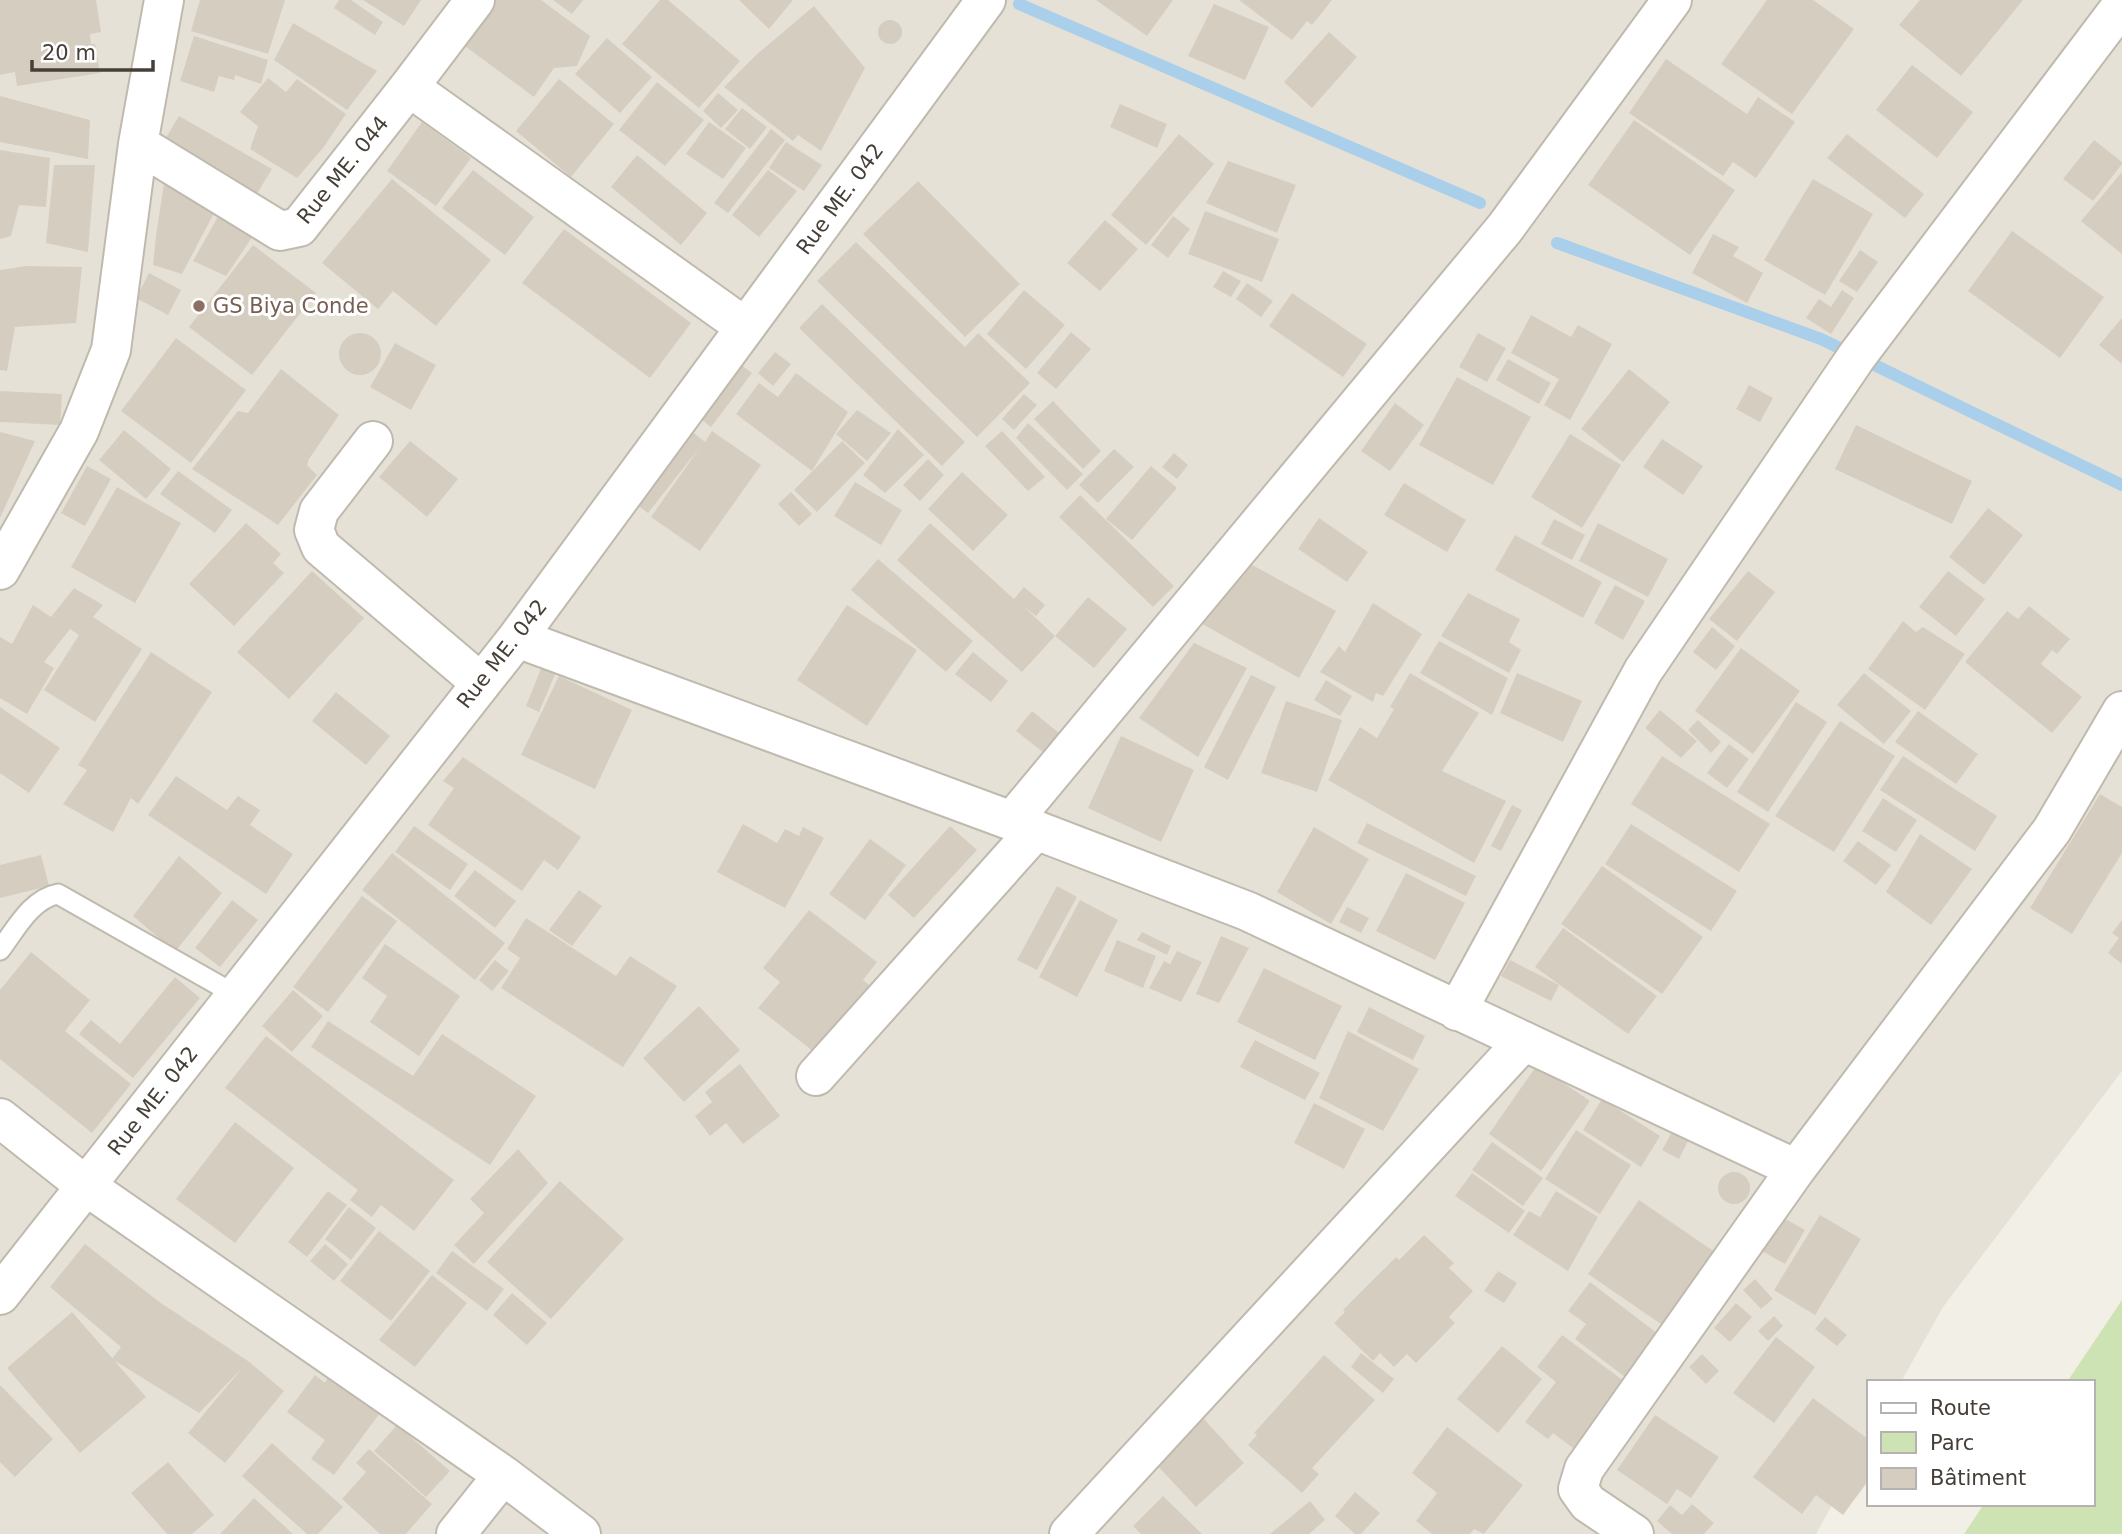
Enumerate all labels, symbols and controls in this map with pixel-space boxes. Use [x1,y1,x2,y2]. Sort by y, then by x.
scale bar [32,28,152,72]
text: 20 m [42,41,96,65]
street label: Rue ME. 044 [292,111,394,229]
street label: Rue ME. 042 [792,139,888,259]
place label: GS Biya Conde [213,294,369,318]
marker: GS Biya Conde [191,298,207,314]
street label: Rue ME. 042 [452,595,552,713]
street label: Rue ME. 042 [103,1042,203,1160]
legend [1867,1380,2094,1506]
text: Route [1930,1396,1991,1420]
text: Parc [1930,1431,1974,1455]
text: Bâtiment [1930,1466,2026,1490]

